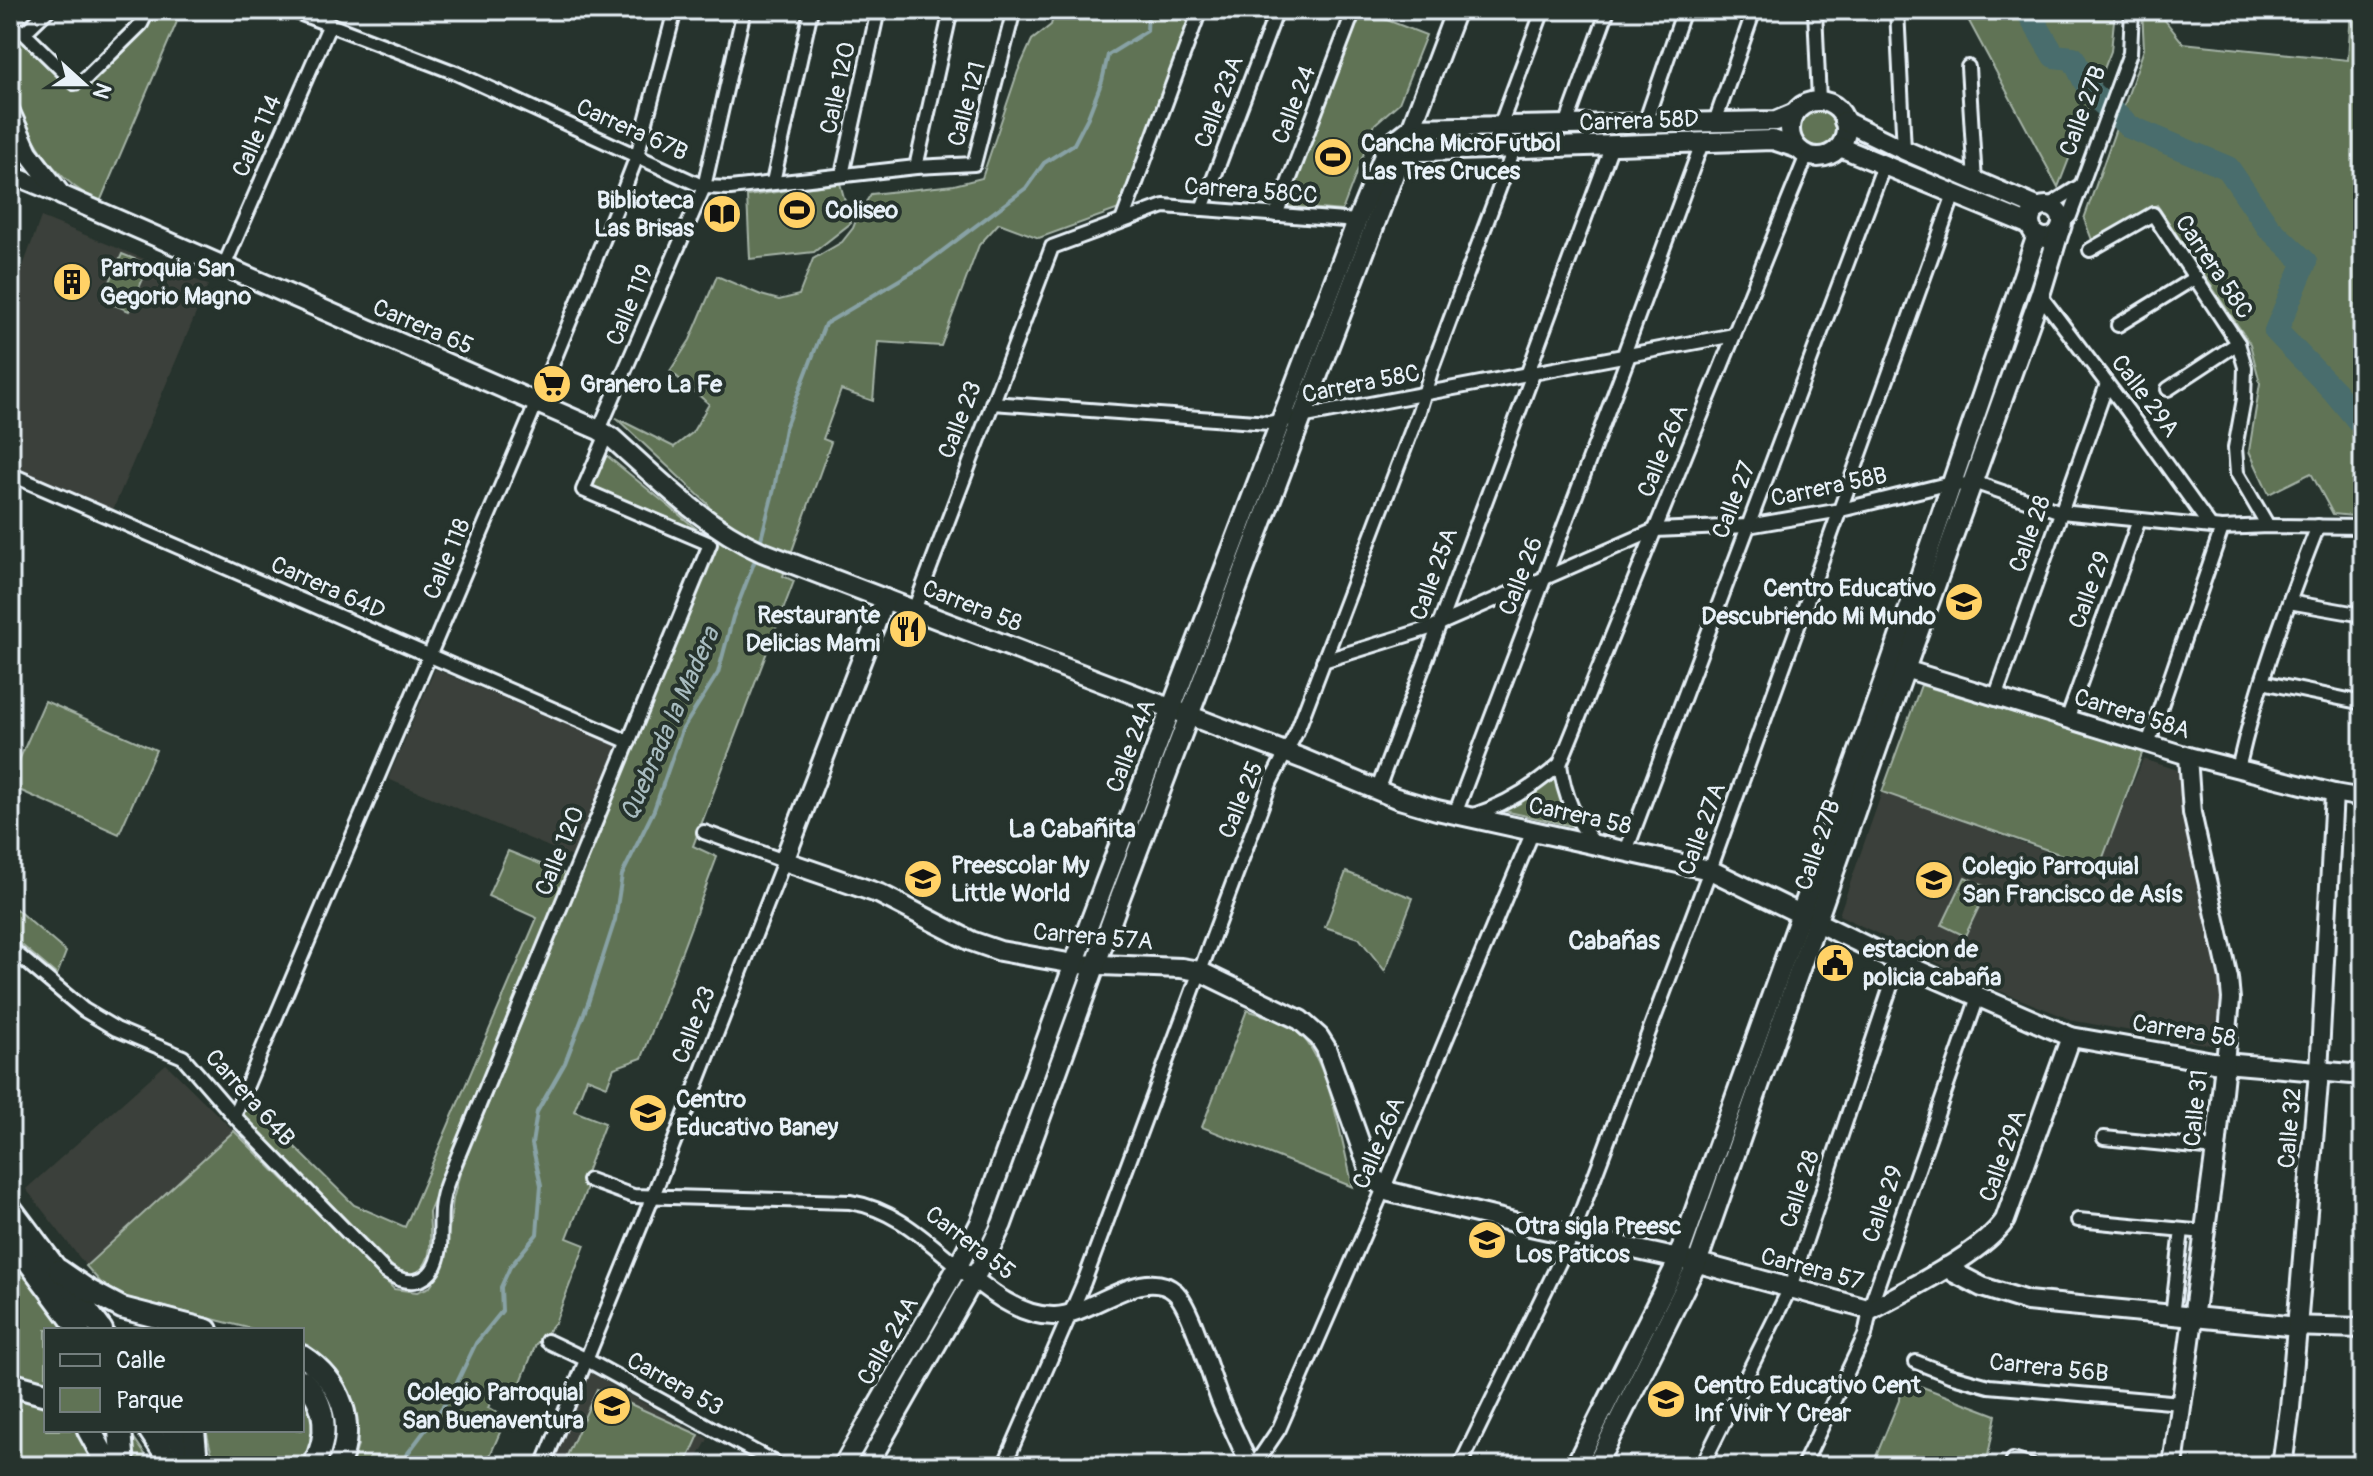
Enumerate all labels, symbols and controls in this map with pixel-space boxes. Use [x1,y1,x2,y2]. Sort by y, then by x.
street label: Calle 120 [814,39,862,137]
north arrow [44,44,124,124]
street label: Calle 23A [1188,52,1250,152]
street label: Calle 121 [942,58,992,150]
street label: Calle 24 [1266,62,1322,148]
street label: Calle 27B [2053,62,2113,160]
text: N [86,79,117,103]
street label: Calle 114 [226,90,288,182]
street label: Carrera 67B [572,92,692,168]
street label: Carrera 58D [1579,104,1699,138]
place label: Cancha MicroFutbol Las Tres Cruces [1361,129,1561,186]
sports icon: Cancha MicroFutbol Las Tres Cruces [1312,136,1354,178]
street label: Carrera 58CC [1183,172,1319,210]
place label: Biblioteca Las Brisas [594,186,694,243]
sports icon: Coliseo [776,189,818,231]
library icon: Biblioteca Las Brisas [701,193,743,235]
place label: Coliseo [825,196,898,225]
street label: Carrera 58C [2169,209,2259,325]
place label: Parroquia San Gegorio Magno [100,254,251,311]
street label: Calle 119 [600,260,660,350]
building icon: Parroquia San Gegorio Magno [51,261,93,303]
street label: Carrera 65 [368,293,478,361]
street label: Calle 29A [2105,349,2185,443]
street label: Carrera 58C [1300,358,1422,410]
supermarket icon: Granero La Fe [531,363,573,405]
place label: Granero La Fe [580,370,723,399]
street label: Calle 23 [932,377,988,463]
street label: Calle 26A [1631,400,1695,502]
street label: Calle 27 [1706,457,1762,543]
street label: Carrera 58B [1768,461,1890,513]
street label: Calle 28 [2003,491,2057,577]
street label: Calle 118 [417,514,477,604]
street label: Calle 25A [1404,524,1464,624]
street label: Calle 26 [1493,533,1549,619]
street label: Calle 29 [2063,547,2117,633]
street label: Carrera 64D [266,550,390,626]
street label: Carrera 58 [918,574,1026,638]
place label: Centro Educativo Descubriendo Mi Mundo [1701,574,1936,631]
school or university icon: Centro Educativo Descubriendo Mi Mundo [1943,581,1985,623]
place label: Restaurante Delicias Mami [746,601,881,658]
restaurant icon: Restaurante Delicias Mami [887,608,929,650]
water label: Quebrada la Madera [613,621,728,826]
street label: Carrera 58A [2070,683,2194,745]
street label: Calle 24A [1100,695,1162,797]
street label: Calle 25 [1212,757,1270,843]
street label: Calle 27A [1672,779,1732,879]
street label: Carrera 58 [1526,791,1634,841]
street label: Calle 27B [1789,796,1847,894]
street label: Calle 120 [529,802,591,900]
district label: La Cabañita [1008,813,1136,845]
place label: Preescolar My Little World [951,851,1090,908]
place label: Colegio Parroquial San Francisco de Asís [1962,852,2183,909]
school or university icon: Preescolar My Little World [902,858,944,900]
school or university icon: Colegio Parroquial San Francisco de Asís [1913,859,1955,901]
street label: Carrera 57A [1032,917,1154,957]
district label: Cabañas [1568,925,1660,957]
place label: estacion de policia cabaña [1862,935,2001,992]
public building icon: estacion de policia cabaña [1814,942,1856,984]
street label: Calle 23 [666,982,722,1068]
street label: Carrera 58 [2130,1009,2238,1053]
street label: Carrera 64B [199,1043,301,1153]
street label: Calle 31 [2178,1068,2214,1148]
place label: Centro Educativo Baney [676,1085,839,1142]
street label: Calle 32 [2272,1086,2308,1170]
school or university icon: Centro Educativo Baney [627,1092,669,1134]
street label: Calle 26A [1347,1093,1411,1193]
street label: Calle 29A [1973,1106,2033,1206]
street label: Calle 28 [1774,1146,1826,1232]
street label: Calle 29 [1856,1161,1910,1247]
street label: Carrera 55 [919,1200,1021,1286]
place label: Otra sigla Preesc Los Paticos [1515,1212,1681,1269]
school or university icon: Otra sigla Preesc Los Paticos [1466,1219,1508,1261]
street label: Carrera 57 [1757,1241,1867,1297]
street label: Calle 24A [851,1292,925,1390]
legend [44,1328,304,1432]
text: Calle [116,1346,165,1375]
street label: Carrera 53 [622,1346,728,1422]
street label: Carrera 56B [1988,1347,2110,1389]
place label: Centro Educativo Cent Inf Vivir Y Crear [1694,1371,1922,1428]
place label: Colegio Parroquial San Buenaventura [402,1378,584,1435]
school or university icon: Centro Educativo Cent Inf Vivir Y Crear [1645,1378,1687,1420]
school or university icon: Colegio Parroquial San Buenaventura [591,1385,633,1427]
text: Parque [116,1386,183,1415]

